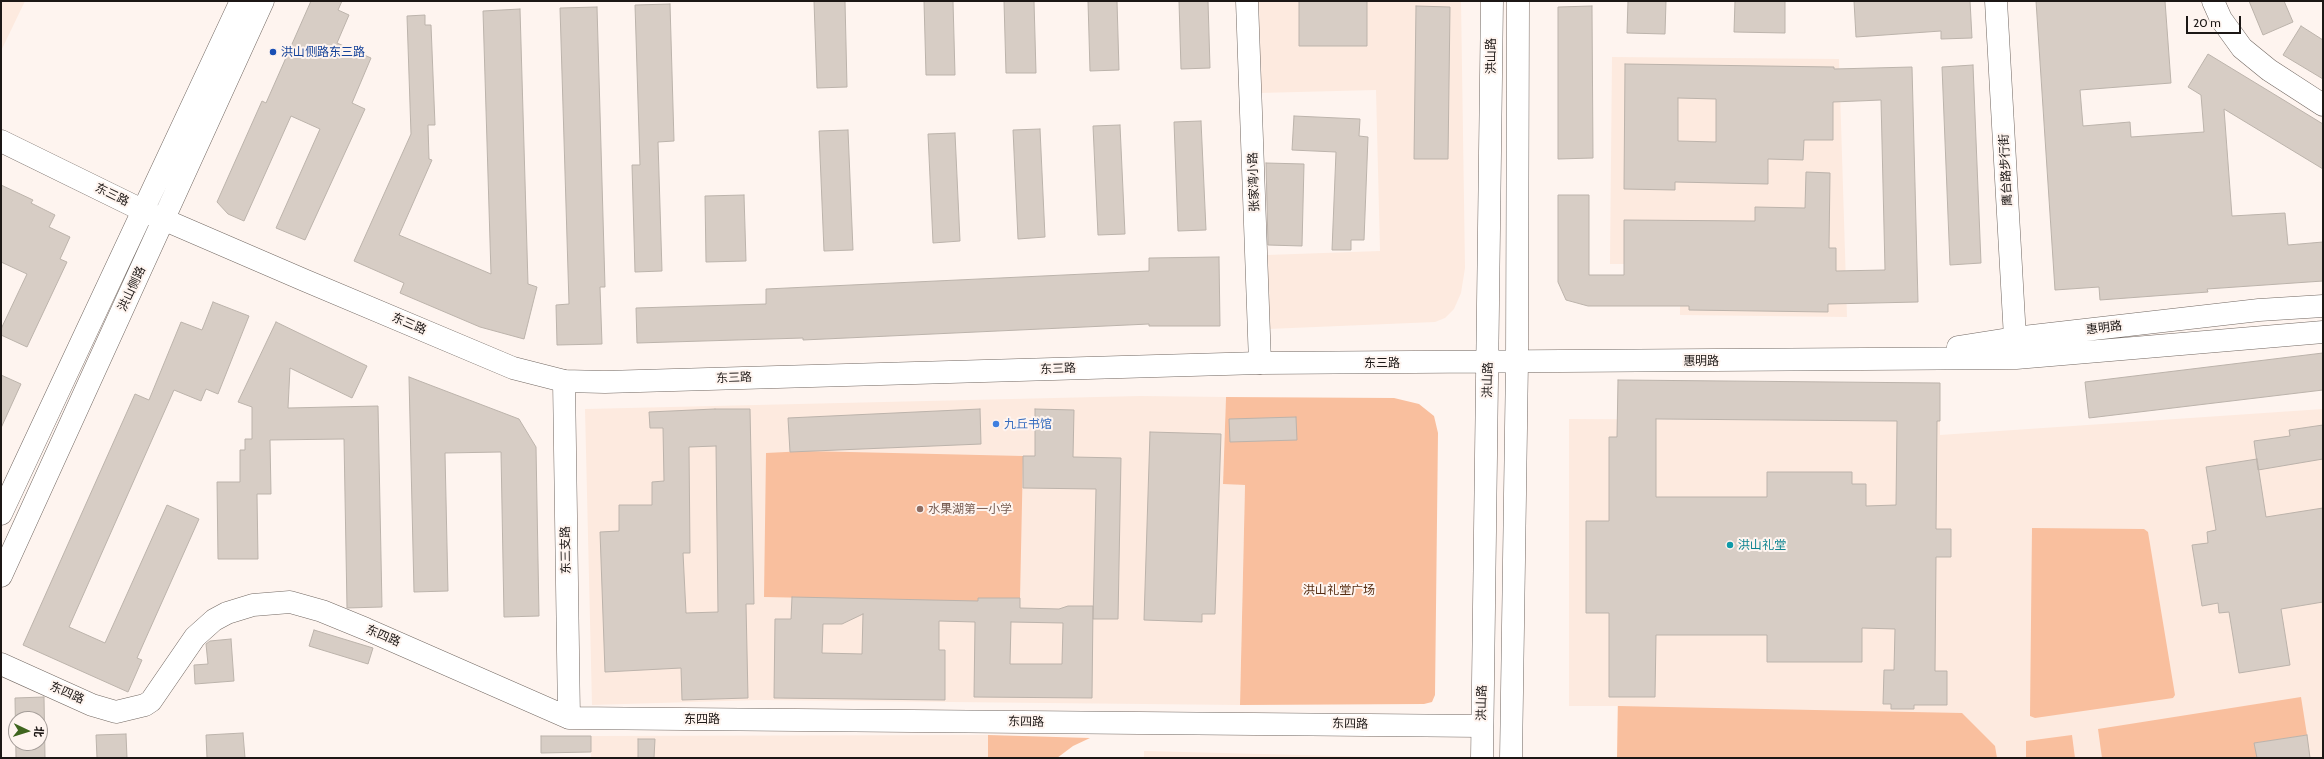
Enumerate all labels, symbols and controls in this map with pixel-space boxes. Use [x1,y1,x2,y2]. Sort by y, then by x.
scale bar [2188,8,2243,34]
text: 20 m [2193,15,2221,30]
street label: 洪山路 [1484,38,1498,74]
place label: 洪山侧路东三路 [281,45,365,59]
marker: 洪山侧路东三路 [268,47,278,57]
street label: 鹰台路步行街 [1997,134,2015,206]
street label: 张家湾小路 [1246,152,1262,212]
street label: 东三路 [93,181,131,209]
street label: 洪山侧路 [115,264,149,314]
street label: 东三路 [390,310,428,338]
street label: 惠明路 [2085,319,2123,337]
street label: 惠明路 [1683,354,1719,368]
street label: 东三路 [1364,356,1400,370]
street label: 东三路 [1040,361,1076,377]
street label: 洪山路 [1480,362,1496,398]
street label: 东三路 [716,370,752,386]
place label: 九丘书馆 [1004,417,1052,431]
marker: 九丘书馆 [991,419,1001,429]
place label: 水果湖第一小学 [928,502,1012,516]
marker: 水果湖第一小学 [915,504,925,514]
street label: 东三支路 [558,526,574,574]
place label: 洪山礼堂 [1738,538,1786,552]
marker: 洪山礼堂 [1725,540,1735,550]
park label: 洪山礼堂广场 [1303,583,1375,597]
street label: 东四路 [364,622,402,650]
street label: 东四路 [48,679,86,707]
street label: 洪山路 [1474,685,1490,721]
north arrow [8,711,48,751]
street label: 东四路 [684,712,720,726]
street label: 东四路 [1008,714,1044,730]
street label: 东四路 [1332,716,1368,732]
text: 北 [32,726,46,738]

